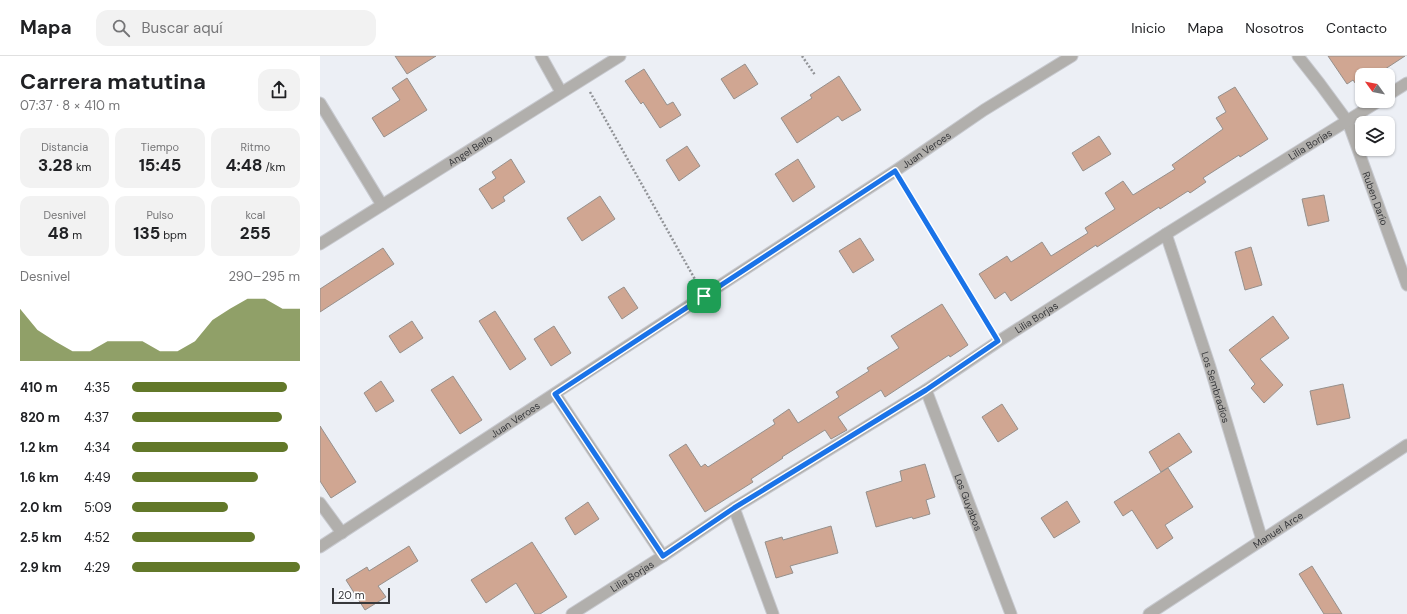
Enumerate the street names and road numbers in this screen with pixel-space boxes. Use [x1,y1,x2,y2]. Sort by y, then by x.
street label: Lilia Borjas [1286,126,1334,163]
street label: Juan Veroes [899,128,953,171]
street label: Angel Bello [445,131,495,169]
street label: Ruben Darío [1360,170,1391,227]
street label: Lilia Borjas [1012,299,1060,336]
street label: Los Sembradíos [1199,350,1233,424]
street label: Juan Veroes [488,399,542,440]
street label: Los Guyabos [952,472,985,533]
street label: Manuel Arce [1250,508,1306,551]
street label: Lilia Borjas [608,557,656,595]

